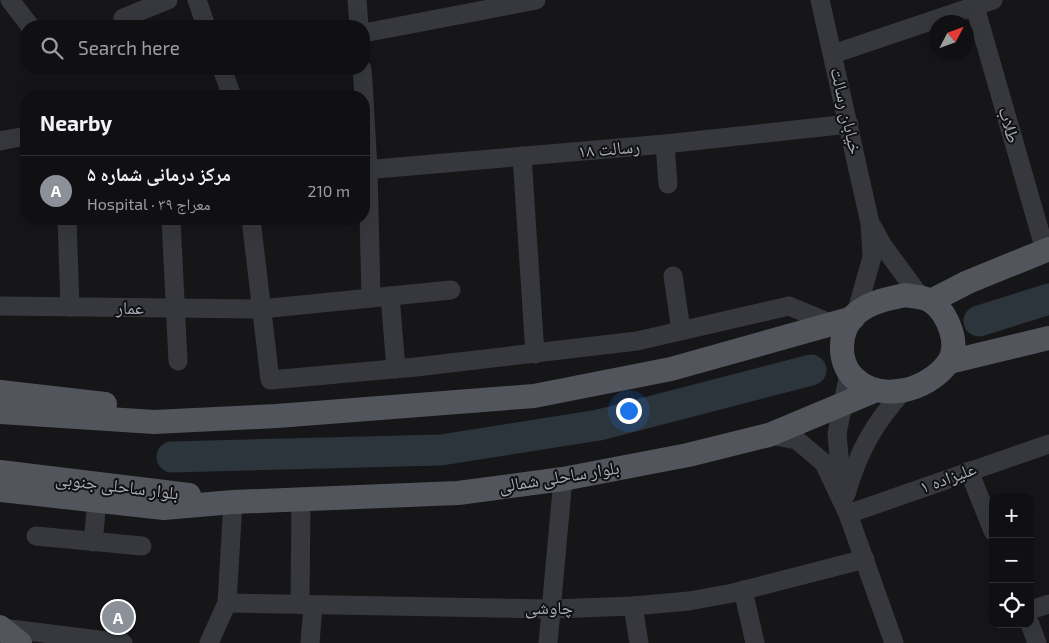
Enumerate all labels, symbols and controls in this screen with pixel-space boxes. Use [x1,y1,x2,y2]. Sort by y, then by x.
north arrow [929,15,974,60]
search box [20,20,370,75]
icon: search [38,34,66,62]
text: Search here [78,36,180,59]
street label: خیابان رسالت [825,65,868,157]
street label: طلاب [994,104,1026,146]
text: Nearby [40,110,112,135]
street label: رسالت ۱۸ [577,134,641,162]
text: مرکز درمانی شماره ۵ [87,162,231,185]
text: A [51,181,61,200]
text: 210 m [307,181,350,200]
text: Hospital · معراج ۳۹ [87,194,211,213]
street label: عمار [115,296,144,318]
your location [616,398,642,424]
street label: بلوار ساحلی شمالی [497,456,621,497]
street label: علیزاده ۱ [916,457,979,498]
street label: بلوار ساحلی جنوبی [54,467,180,504]
map controls [989,493,1034,628]
button: + [989,493,1034,538]
button: − [989,538,1034,583]
button: locate [989,583,1034,628]
street label: چاوشی [525,596,573,619]
pin: A [102,598,134,636]

